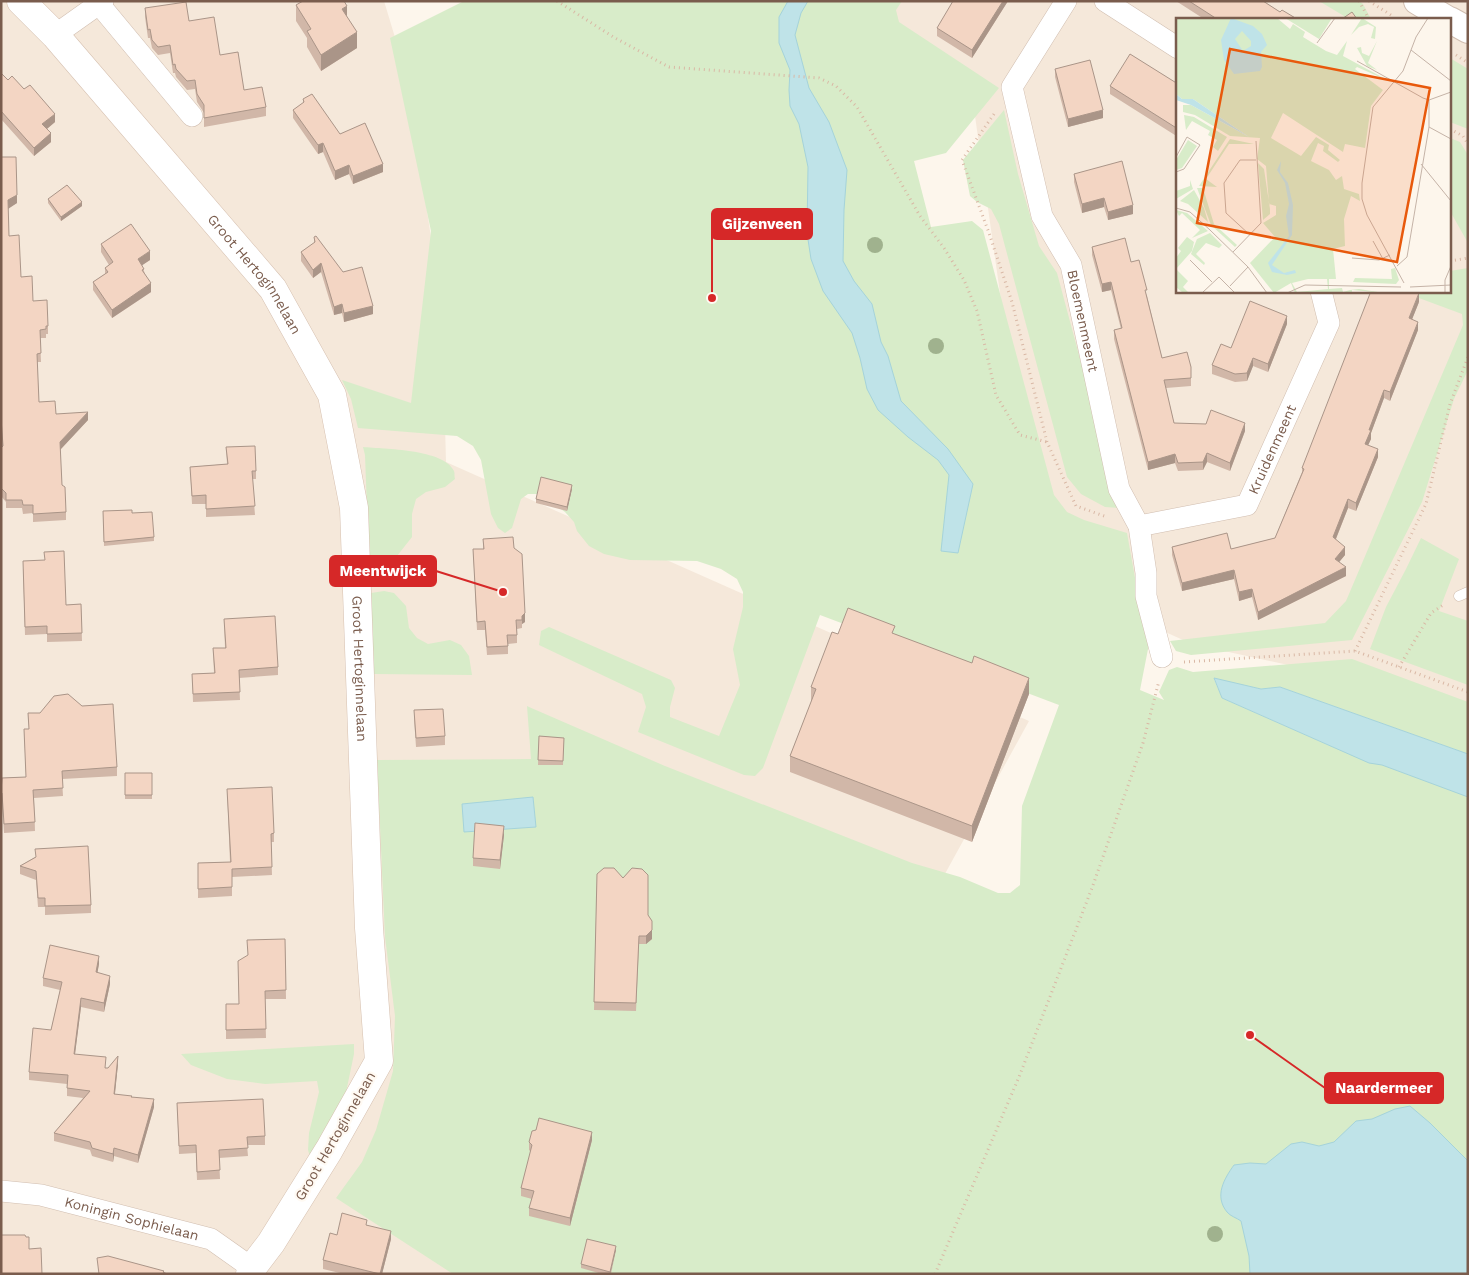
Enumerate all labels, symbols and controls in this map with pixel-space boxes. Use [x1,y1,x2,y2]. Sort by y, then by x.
inset map [1176,18,1452,292]
callout: Gijzenveen [712,209,812,239]
street label: Groot Hertoginnelaan [204,211,304,337]
text: Gijzenveen [722,215,802,233]
street label: Bloemenmeent [1064,268,1102,373]
street label: Kruidenmeent [1245,402,1299,497]
callout: Meentwijck [330,556,436,586]
text: Meentwijck [340,562,427,580]
street label: Groot Hertoginnelaan [349,595,370,742]
street label: Groot Hertoginnelaan [292,1069,378,1203]
callout: Naardermeer [1325,1073,1443,1103]
text: Naardermeer [1335,1079,1433,1097]
street label: Koningin Sophielaan [63,1193,201,1244]

